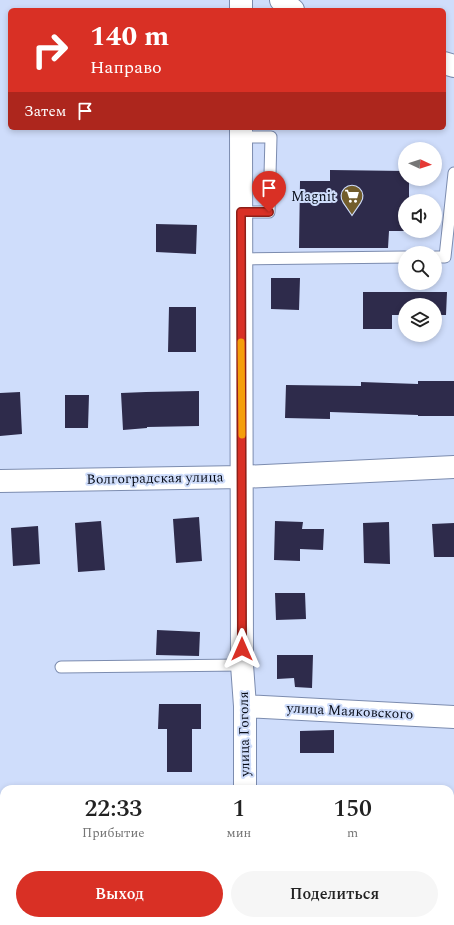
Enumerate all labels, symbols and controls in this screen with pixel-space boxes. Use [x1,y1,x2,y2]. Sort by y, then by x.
text: 140 m [90,15,169,58]
icon: right [24,24,76,76]
text: Направо [90,54,162,81]
text: Затем [24,100,66,123]
icon: arrive [74,100,96,122]
north arrow [398,142,442,186]
map controls [398,142,442,342]
pin [252,171,286,212]
icon: arrive [258,177,280,199]
supermarket icon: Magnit [339,183,365,216]
place label: Magnit [291,186,336,207]
button: sound [398,194,442,238]
button: search [398,246,442,290]
button: layers [398,298,442,342]
street label: Волгоградская улица [86,466,224,490]
position arrow [221,628,263,670]
street label: улица Гоголя [233,691,255,778]
street label: улица Маяковского [285,697,414,725]
text: 22:33 [84,791,142,827]
text: 1 [232,791,245,827]
text: 150 [333,791,372,827]
text: Прибытие [82,823,145,843]
text: мин [227,823,251,843]
text: m [347,823,358,843]
button: Выход [16,871,223,917]
button: Поделиться [231,871,438,917]

